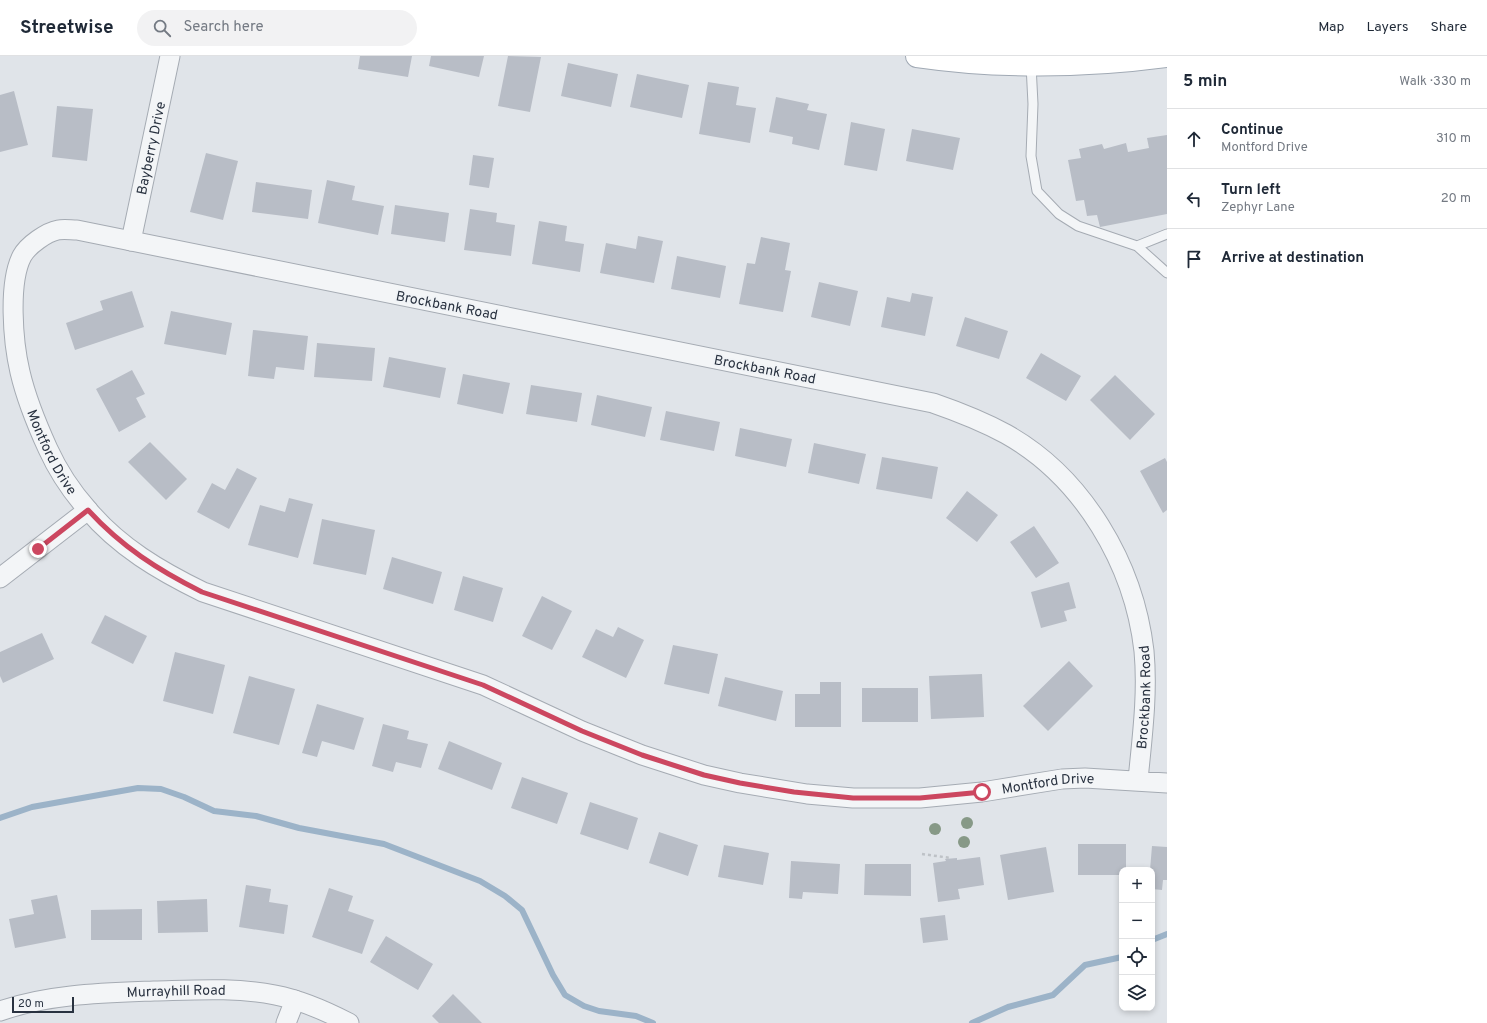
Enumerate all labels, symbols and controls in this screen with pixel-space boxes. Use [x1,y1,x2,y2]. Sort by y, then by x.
search box [137,10,417,46]
text: Streetwise [20,16,113,40]
icon: search [151,17,173,39]
text: Search here [183,18,264,37]
text: Map [1318,19,1344,36]
text: Layers [1366,19,1408,36]
text: Share [1430,19,1467,36]
text: 5 min [1183,71,1227,93]
text: Walk · 330 m [1399,74,1471,90]
street label: Bayberry Drive [134,100,170,196]
text: Continue [1221,121,1283,140]
icon: ahead [1183,128,1205,150]
text: 310 m [1436,131,1471,147]
text: Montford Drive [1221,140,1308,156]
text: Turn left [1221,181,1281,200]
icon: left [1183,188,1205,210]
text: 20 m [1441,191,1471,207]
text: Zephyr Lane [1221,200,1295,216]
icon: arrive [1183,248,1205,270]
text: Arrive at destination [1221,249,1364,268]
street label: Brockbank Road [394,288,499,325]
street label: Brockbank Road [712,352,817,389]
street label: Montford Drive [22,407,80,499]
route end [29,540,47,558]
street label: Brockbank Road [1134,644,1155,750]
street label: Montford Drive [1001,771,1095,799]
route start [973,783,991,801]
map controls [1119,867,1155,1011]
button: + [1119,867,1155,903]
button: − [1119,903,1155,939]
button: locate [1119,939,1155,975]
button: layers [1119,975,1155,1011]
street label: Murrayhill Road [126,983,226,1002]
scale bar [12,995,74,1014]
text: 20 m [18,997,44,1011]

